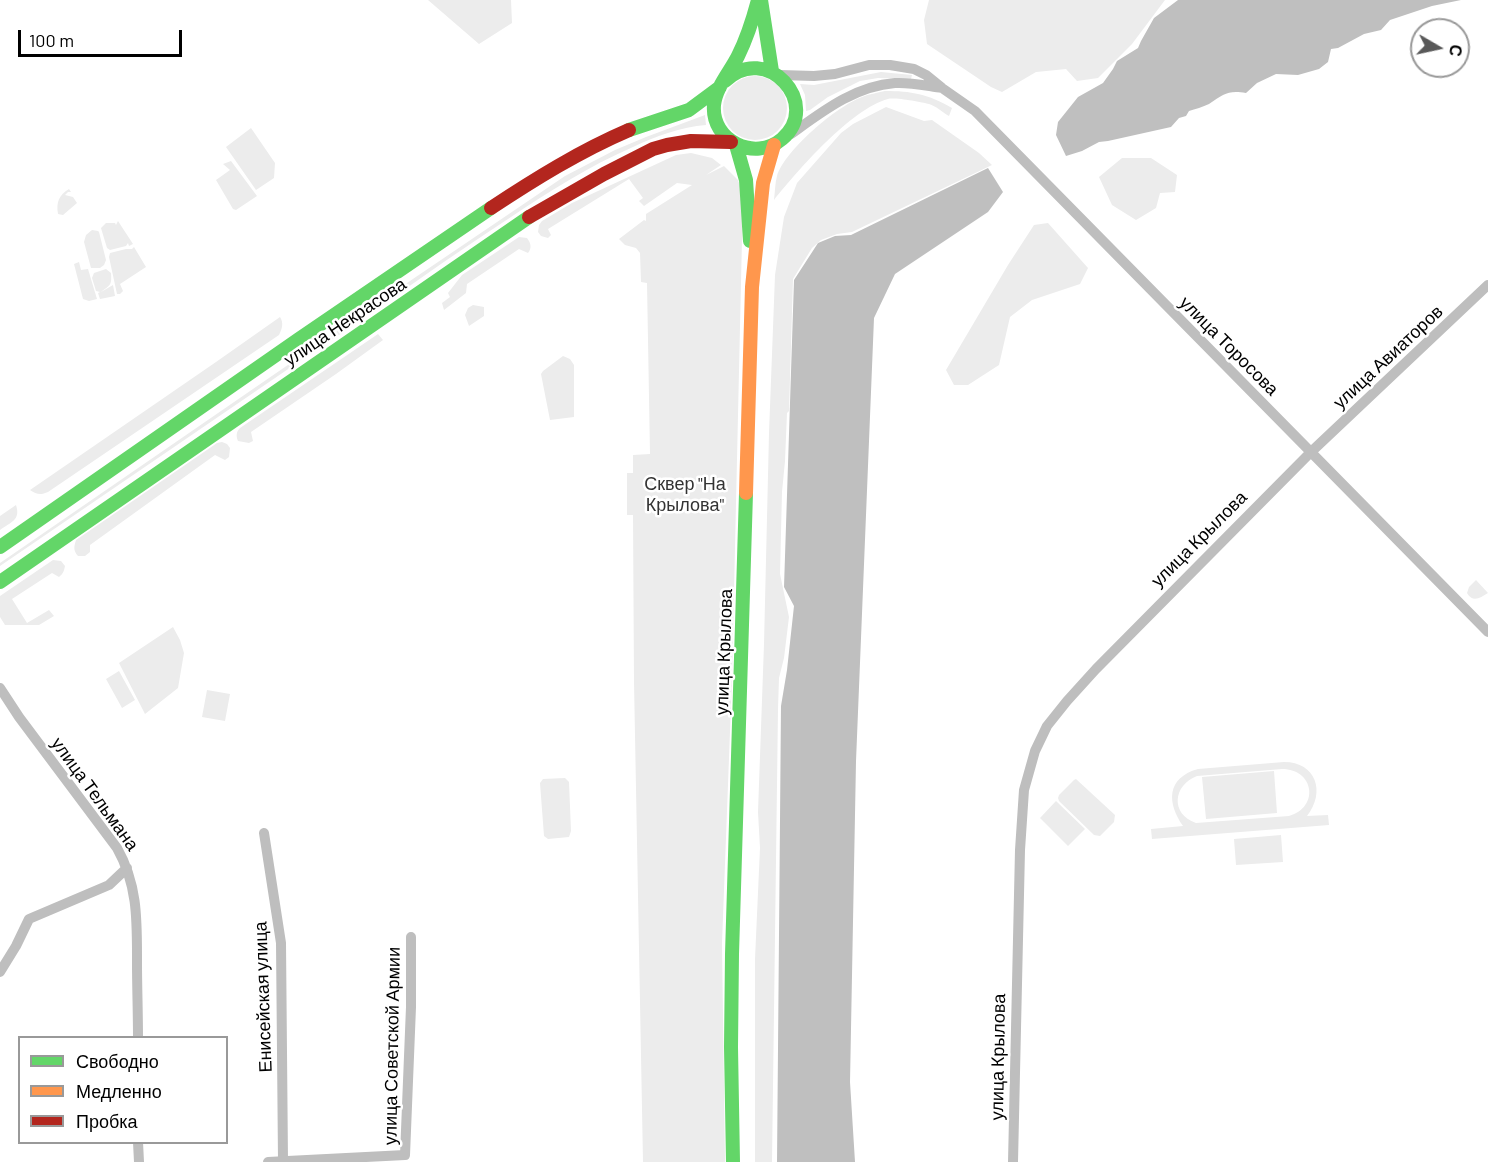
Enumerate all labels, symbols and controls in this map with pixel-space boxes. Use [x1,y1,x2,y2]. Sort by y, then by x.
scale bar [21,18,184,56]
north arrow [1410,18,1470,78]
text: 100 m [29,29,74,51]
text: С [1446,43,1467,58]
street label: улица Некрасова [280,273,410,371]
street label: улица Торосова [1175,292,1283,400]
street label: улица Авиаторов [1329,301,1447,413]
park label: Сквер "На Крылова" [644,473,726,516]
street label: улица Крылова [1147,487,1251,591]
street label: улица Крылова [711,588,737,716]
street label: улица Тельмана [47,733,143,855]
street label: Енисейская улица [250,921,276,1073]
street label: улица Советской Армии [379,947,405,1145]
street label: улица Крылова [986,994,1010,1120]
legend [18,1036,228,1144]
text: Свободно [76,1050,159,1072]
text: Медленно [76,1080,162,1102]
text: Пробка [76,1110,138,1132]

